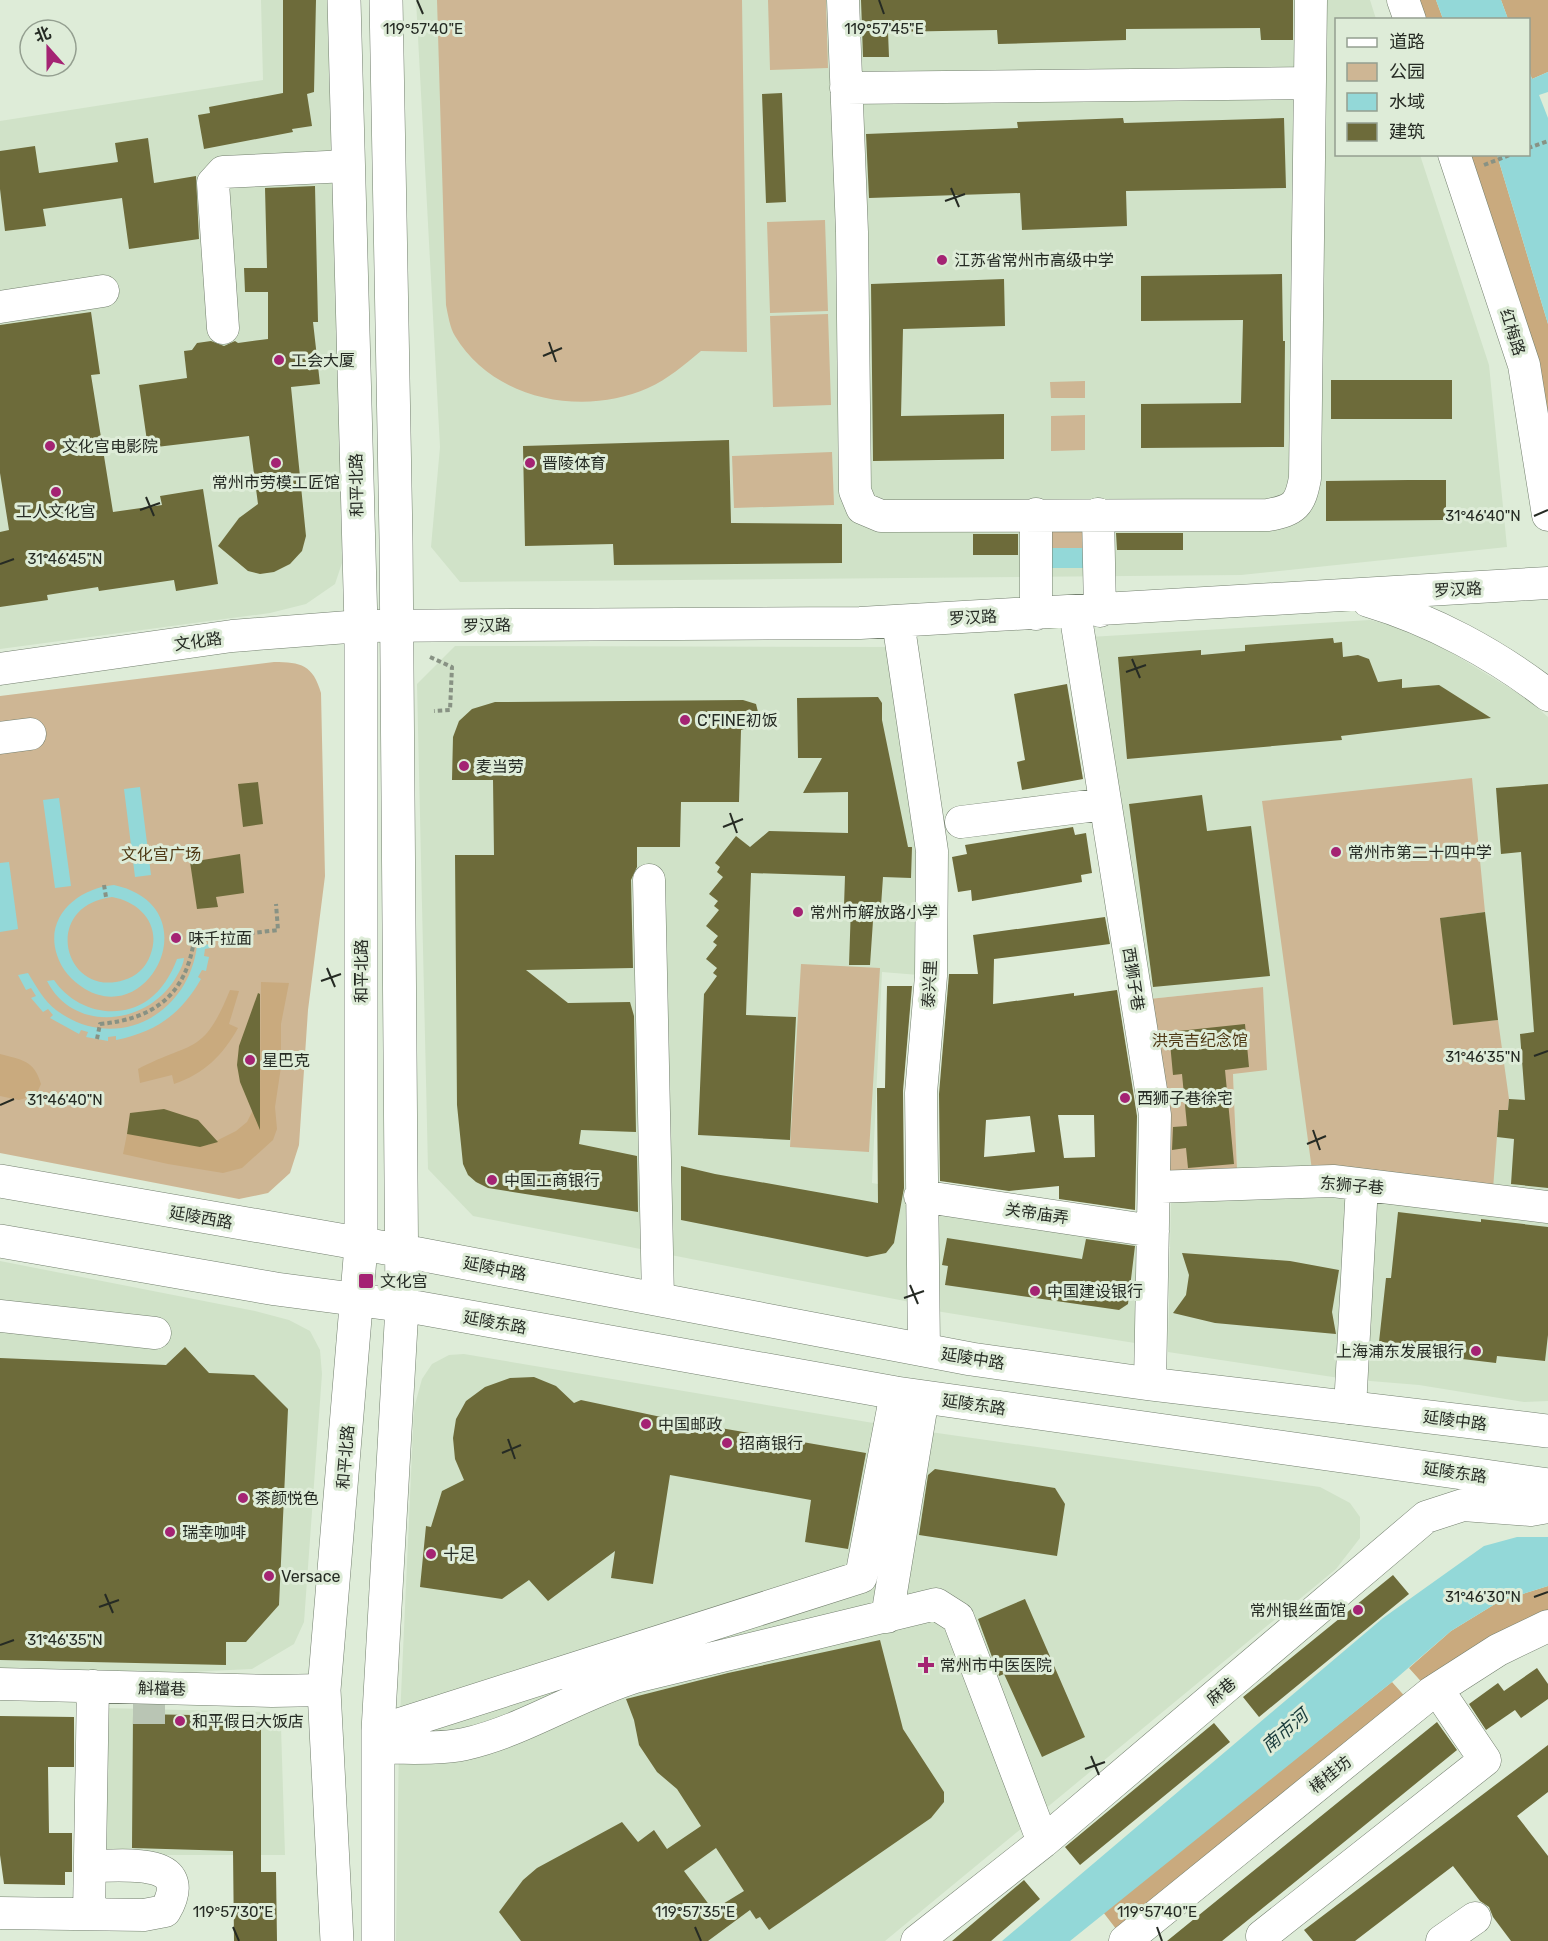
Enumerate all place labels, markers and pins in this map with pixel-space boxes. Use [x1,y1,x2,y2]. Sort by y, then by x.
place label: 江苏省常州市高级中学 [954,251,1114,270]
marker: 江苏省常州市高级中学 [935,253,949,267]
place label: 工会大厦 [291,351,355,370]
marker: 工会大厦 [272,353,286,367]
place label: 文化宫电影院 [62,437,158,456]
marker: 文化宫电影院 [43,439,57,453]
place label: 晋陵体育 [542,454,606,473]
marker: 常州市劳模工匠馆 [269,456,283,470]
marker: 晋陵体育 [523,456,537,470]
place label: 常州市劳模工匠馆 [212,473,340,492]
marker: 工人文化宫 [49,485,63,499]
place label: 工人文化宫 [16,502,96,521]
place label: C'FINE初饭 [697,711,778,730]
marker: C'FINE初饭 [678,713,692,727]
place label: 麦当劳 [476,757,524,776]
marker: 麦当劳 [457,759,471,773]
place label: 常州市第二十四中学 [1348,843,1492,862]
marker: 常州市第二十四中学 [1329,845,1343,859]
place label: 常州市解放路小学 [810,903,938,922]
marker: 常州市解放路小学 [791,905,805,919]
place label: 味千拉面 [188,929,252,948]
marker: 味千拉面 [169,931,183,945]
place label: 星巴克 [262,1051,310,1070]
marker: 星巴克 [243,1053,257,1067]
place label: 西狮子巷徐宅 [1137,1089,1233,1108]
marker: 西狮子巷徐宅 [1118,1091,1132,1105]
place label: 中国工商银行 [504,1171,600,1190]
marker: 中国工商银行 [485,1173,499,1187]
marker: 文化宫 [357,1272,375,1290]
place label: 文化宫 [380,1272,428,1291]
place label: 中国建设银行 [1047,1282,1143,1301]
marker: 中国建设银行 [1028,1284,1042,1298]
place label: 上海浦东发展银行 [1336,1342,1464,1361]
marker: 上海浦东发展银行 [1469,1344,1483,1358]
place label: 中国邮政 [658,1415,722,1434]
marker: 中国邮政 [639,1417,653,1431]
place label: 招商银行 [739,1434,803,1453]
marker: 招商银行 [720,1436,734,1450]
place label: 茶颜悦色 [255,1489,319,1508]
marker: 茶颜悦色 [236,1491,250,1505]
place label: 瑞幸咖啡 [182,1523,246,1542]
marker: 瑞幸咖啡 [163,1525,177,1539]
place label: 十足 [443,1545,475,1564]
marker: 十足 [424,1547,438,1561]
place label: Versace [281,1567,341,1586]
marker: Versace [262,1569,276,1583]
place label: 常州银丝面馆 [1250,1601,1346,1620]
marker: 常州银丝面馆 [1351,1603,1365,1617]
marker: 常州市中医医院 [917,1656,935,1674]
place label: 常州市中医医院 [940,1656,1052,1675]
place label: 和平假日大饭店 [192,1712,304,1731]
marker: 和平假日大饭店 [173,1714,187,1728]

